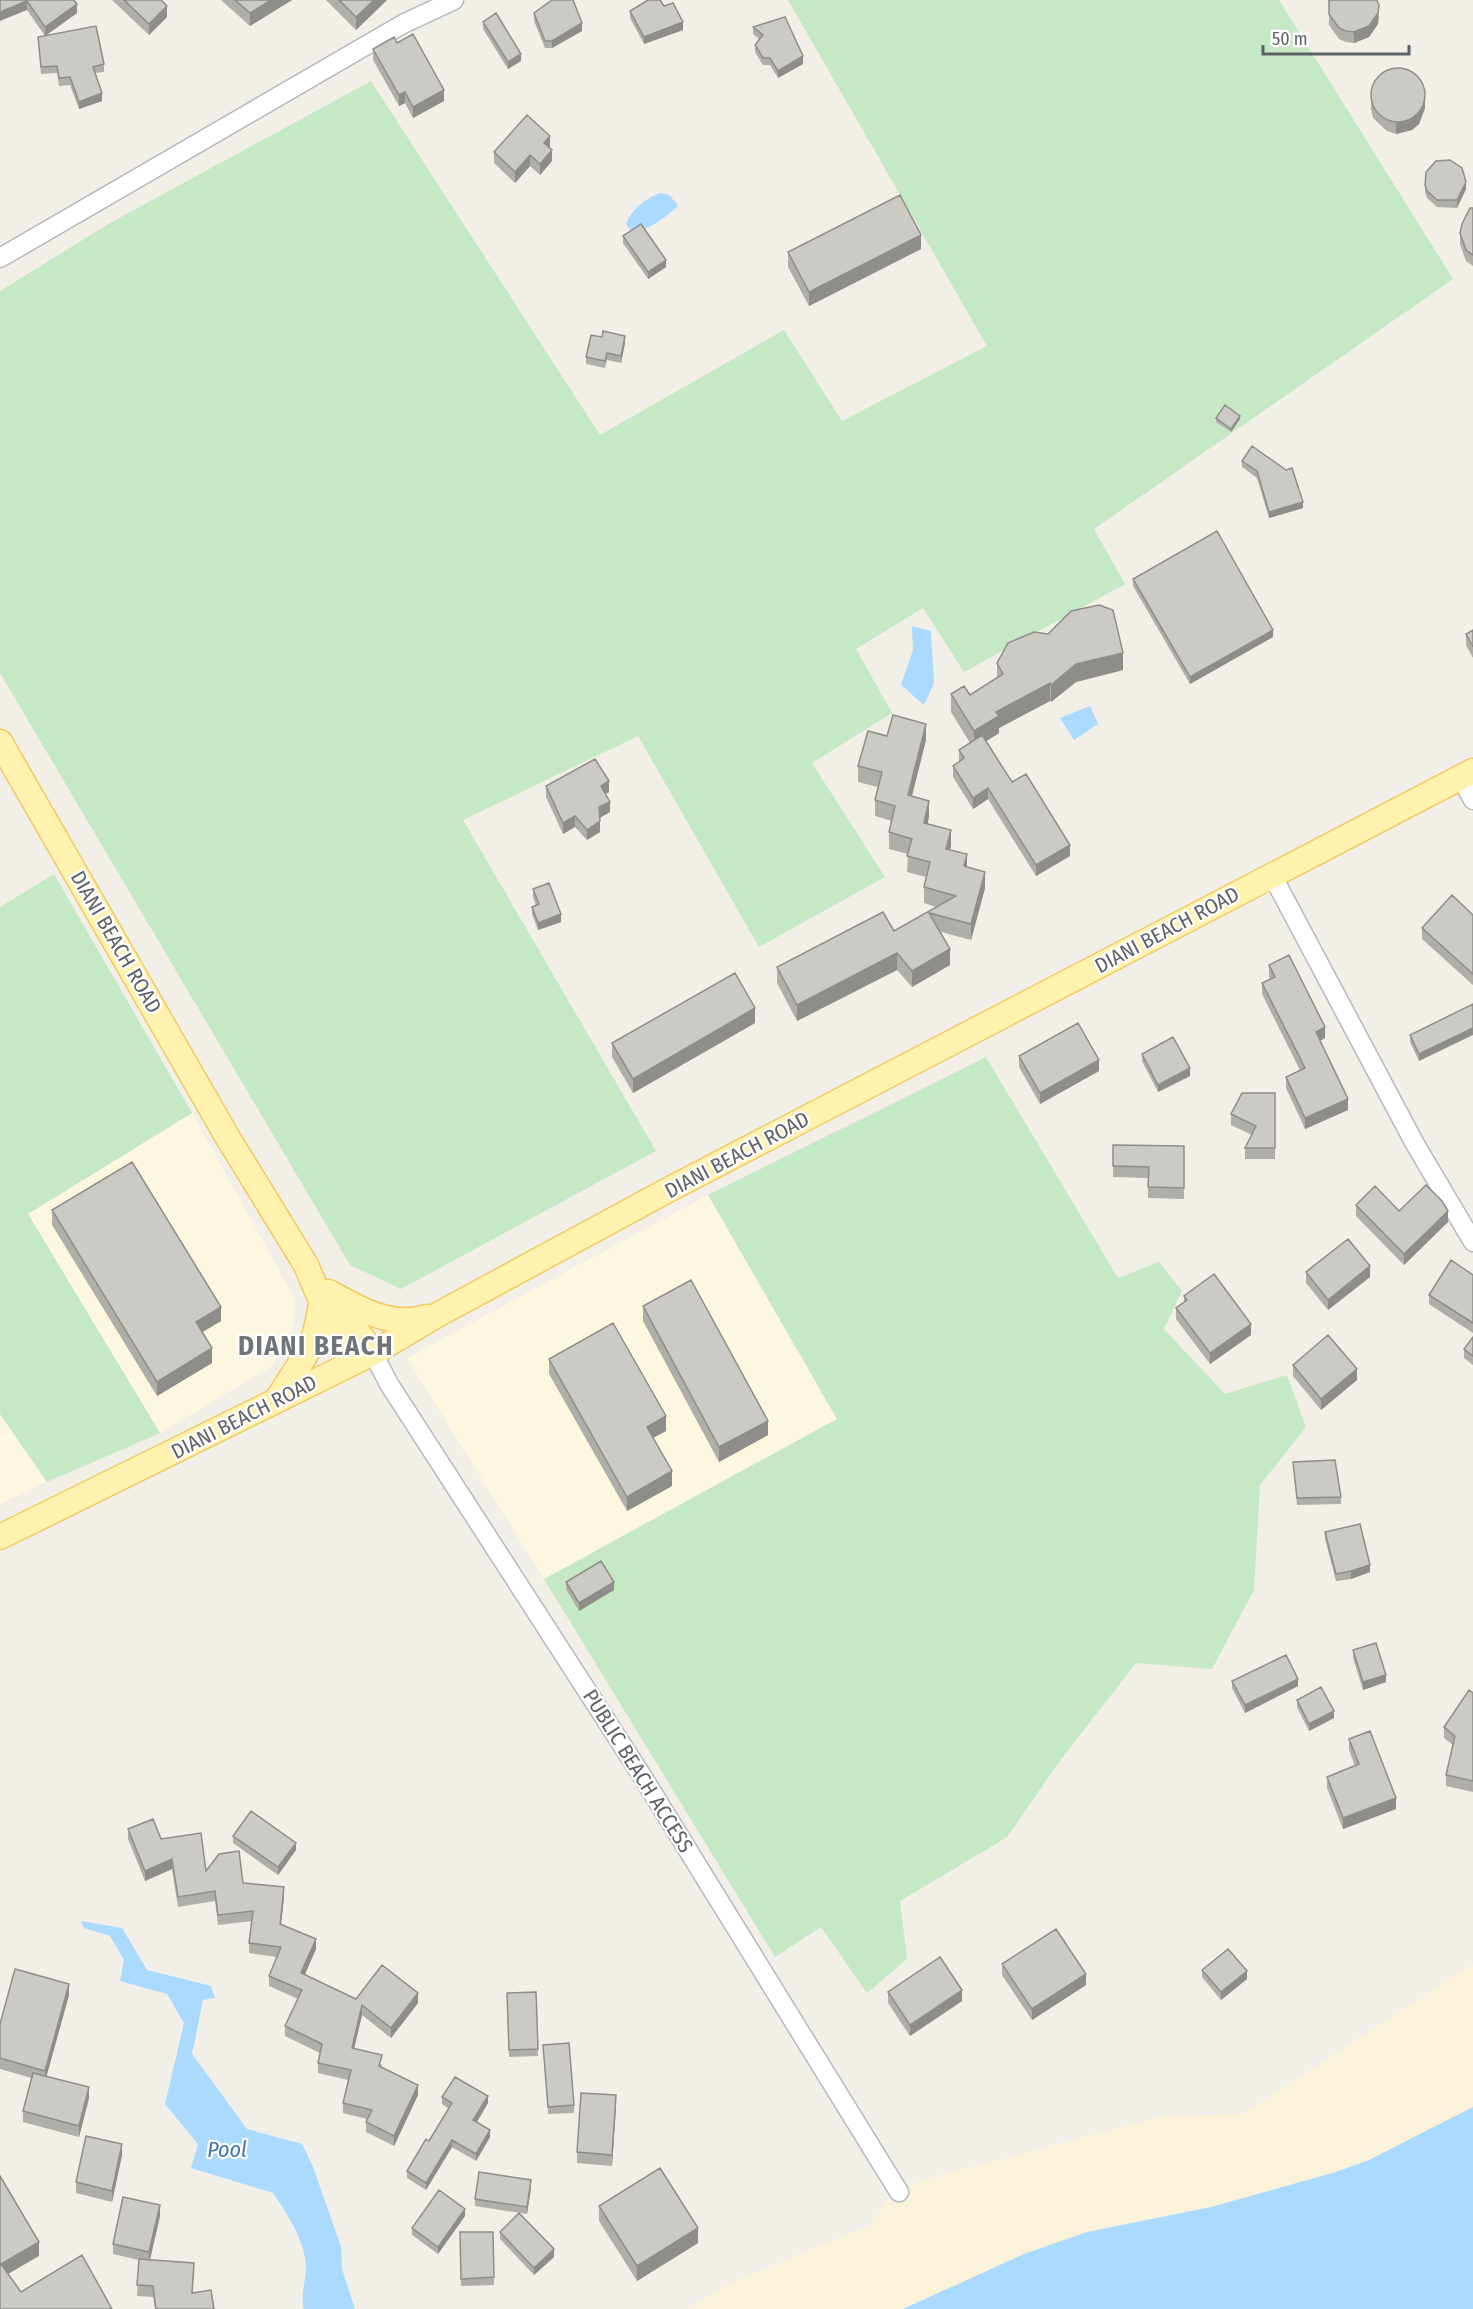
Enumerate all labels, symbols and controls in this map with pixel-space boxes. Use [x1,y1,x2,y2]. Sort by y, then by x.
scale bar [1263,18,1408,56]
text: 50 m [1272,28,1308,50]
street label: DIANI BEACH ROAD [65,866,167,1018]
street label: DIANI BEACH ROAD [1090,881,1244,979]
street label: DIANI BEACH ROAD [660,1106,814,1204]
district label: DIANI BEACH [238,1330,394,1362]
street label: DIANI BEACH ROAD [167,1369,321,1465]
street label: PUBLIC BEACH ACCESS [577,1685,699,1857]
water label: Pool [207,2136,247,2163]

